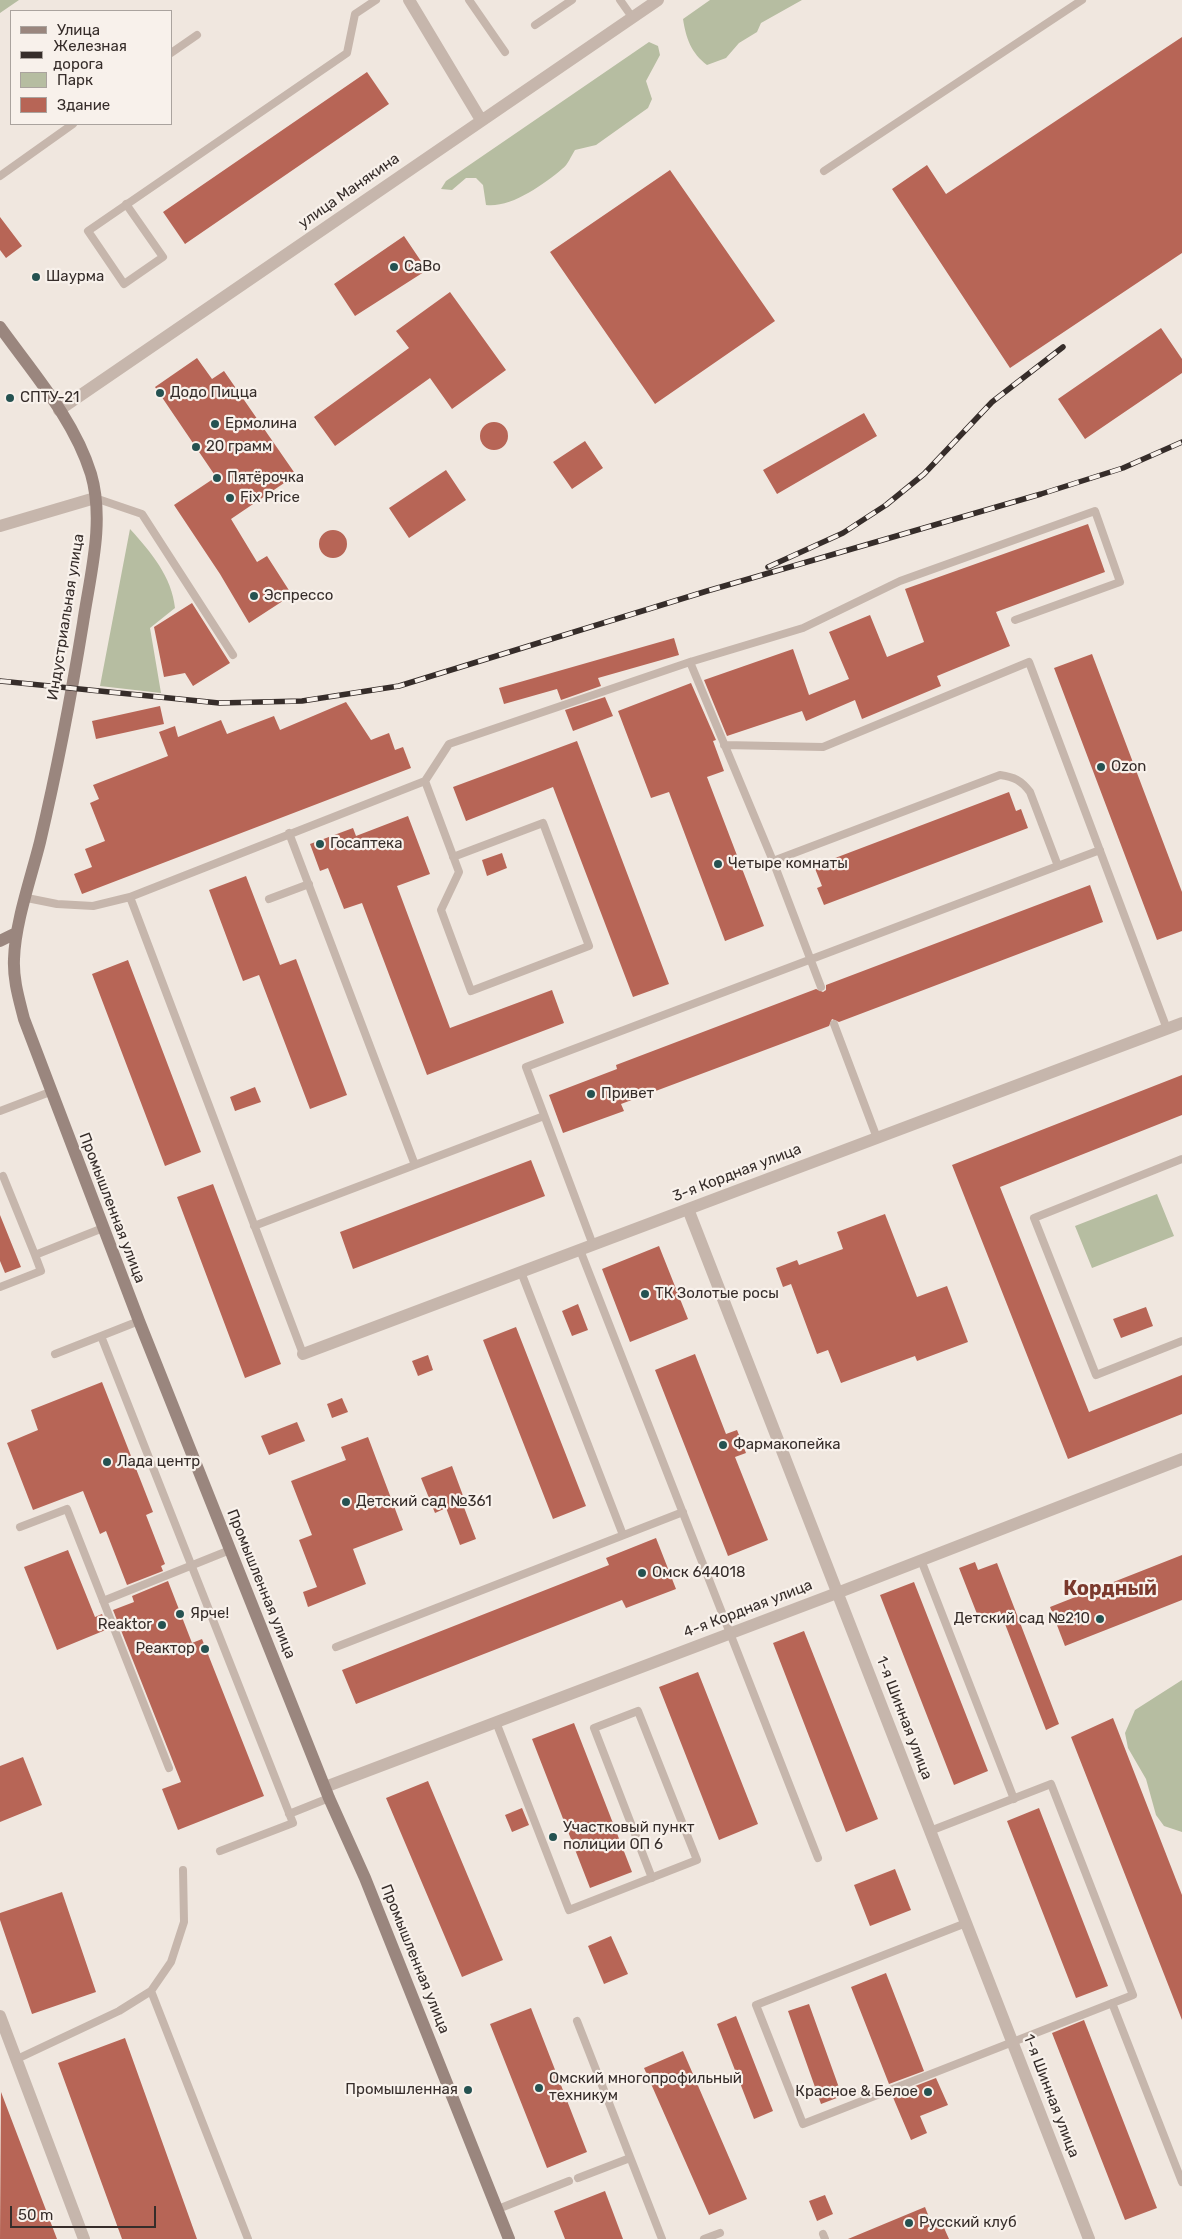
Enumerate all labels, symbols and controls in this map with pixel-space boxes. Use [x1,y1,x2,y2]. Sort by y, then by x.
legend [10,10,172,125]
text: Улица [57,21,100,39]
text: Железная дорога [53,37,127,73]
text: Парк [57,71,93,89]
text: Здание [57,96,110,114]
street label: улица Манякина [295,150,403,232]
place label: СаВо [404,258,441,276]
marker: СаВо [388,261,400,273]
place label: Шаурма [46,268,104,286]
marker: Шаурма [30,271,42,283]
place label: Додо Пицца [170,384,257,402]
marker: Додо Пицца [154,387,166,399]
place label: СПТУ-21 [20,389,79,407]
marker: СПТУ-21 [4,392,16,404]
place label: Ермолина [225,415,297,433]
marker: Ермолина [209,418,221,430]
place label: 20 грамм [206,438,272,456]
marker: 20 грамм [190,441,202,453]
place label: Пятёрочка [227,469,304,487]
marker: Пятёрочка [211,472,223,484]
place label: Fix Price [240,489,300,507]
marker: Fix Price [224,492,236,504]
street label: Индустриальная улица [44,533,88,701]
place label: Эспрессо [264,587,333,605]
marker: Эспрессо [248,590,260,602]
place label: Ozon [1111,758,1146,776]
marker: Ozon [1095,761,1107,773]
place label: Госаптека [330,835,402,853]
marker: Госаптека [314,838,326,850]
place label: Четыре комнаты [728,855,848,873]
marker: Четыре комнаты [712,858,724,870]
place label: Привет [601,1085,654,1103]
marker: Привет [585,1088,597,1100]
street label: Промышленная улица [75,1130,149,1286]
street label: 3-я Кордная улица [670,1140,804,1206]
place label: ТК Золотые росы [655,1285,779,1303]
marker: ТК Золотые росы [639,1288,651,1300]
place label: Фармакопейка [733,1436,841,1454]
marker: Фармакопейка [717,1439,729,1451]
place label: Лада центр [117,1453,200,1471]
marker: Лада центр [101,1456,113,1468]
place label: Детский сад №361 [356,1493,492,1511]
marker: Детский сад №361 [340,1496,352,1508]
street label: Промышленная улица [223,1507,299,1661]
place label: Омск 644018 [652,1564,746,1582]
marker: Омск 644018 [636,1567,648,1579]
street label: 4-я Кордная улица [681,1576,815,1642]
district label: Кордный [1063,1577,1157,1601]
place label: Ярче! [190,1605,229,1623]
marker: Ярче! [174,1608,186,1620]
place label: Детский сад №210 [954,1610,1090,1628]
marker: Детский сад №210 [1094,1613,1106,1625]
place label: Reaktor [98,1616,152,1634]
marker: Reaktor [156,1619,168,1631]
place label: Реактор [135,1640,195,1658]
marker: Реактор [199,1643,211,1655]
street label: 1-я Шинная улица [872,1654,936,1782]
place label: Участковый пункт полиции ОП 6 [563,1819,694,1854]
marker: Участковый пункт полиции ОП 6 [547,1831,559,1843]
street label: Промышленная улица [377,1882,453,2036]
street label: 1-я Шинная улица [1019,2032,1083,2160]
place label: Омский многопрофильный техникум [549,2070,742,2105]
place label: Промышленная [345,2081,458,2099]
marker: Омский многопрофильный техникум [533,2082,545,2094]
place label: Красное & Белое [795,2083,918,2101]
marker: Промышленная [462,2084,474,2096]
marker: Красное & Белое [922,2086,934,2098]
scale bar [12,2196,159,2228]
text: 50 m [18,2206,53,2224]
place label: Русский клуб [919,2214,1017,2232]
marker: Русский клуб [903,2217,915,2229]

